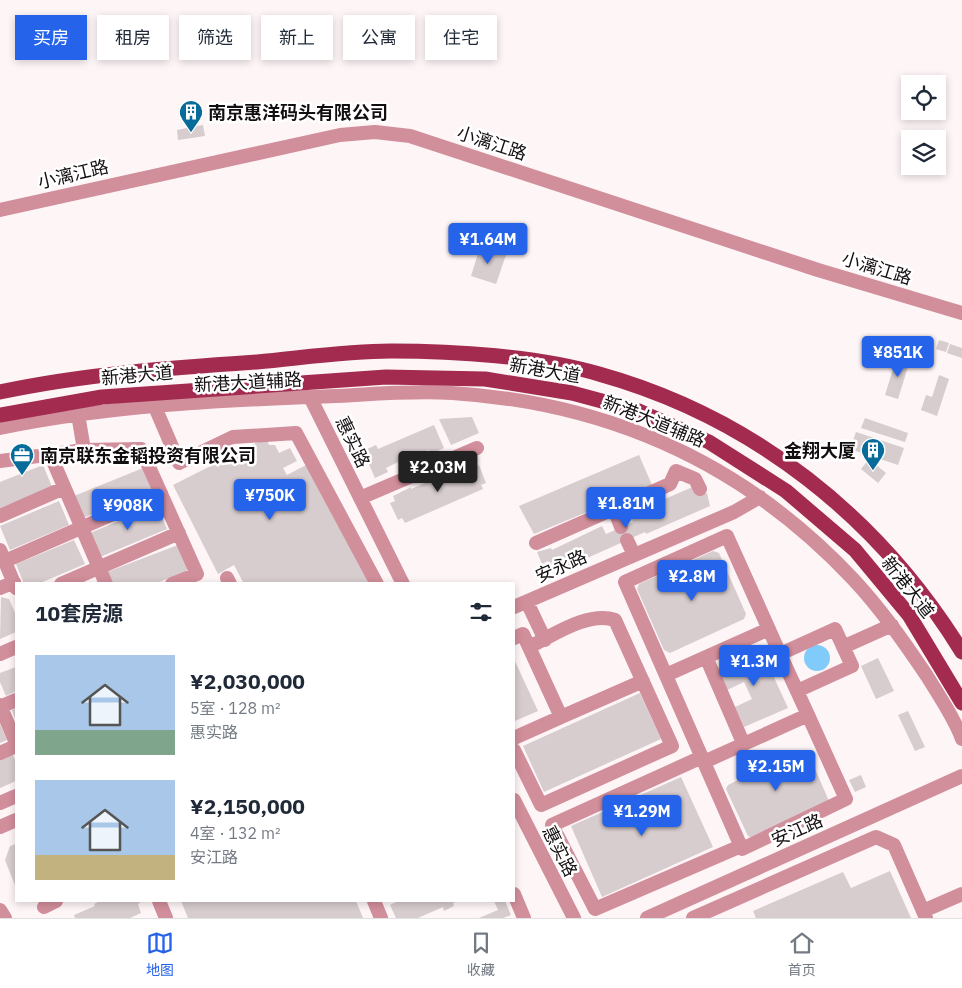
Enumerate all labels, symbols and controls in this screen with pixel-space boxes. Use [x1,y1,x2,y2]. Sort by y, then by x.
chip: 买房 [15,15,87,60]
chip: 租房 [97,15,169,60]
chip: 筛选 [179,15,251,60]
chip: 新上 [261,15,333,60]
chip: 公寓 [343,15,415,60]
chip: 住宅 [425,15,497,60]
map controls [901,75,946,175]
button: locate [901,75,946,120]
building icon: 南京惠洋码头有限公司 [178,99,204,133]
place label: 南京惠洋码头有限公司 [208,101,388,124]
street label: 小漓江路 [454,121,530,165]
button: layers [901,130,946,175]
street label: 小漓江路 [35,155,111,193]
pin: ¥1.64M [447,222,529,265]
text: ¥1.64M [459,229,517,249]
street label: 小漓江路 [839,246,915,290]
pin: ¥851K [863,336,933,378]
text: ¥851K [873,342,923,362]
street label: 新港大道 [508,352,582,388]
street label: 新港大道 [100,360,174,390]
street label: 新港大道辅路 [193,368,303,396]
street label: 新港大道辅路 [600,390,708,452]
street label: 惠实路 [331,413,375,471]
building icon: 金翔大厦 [860,437,886,471]
place label: 金翔大厦 [784,439,856,462]
office icon: 南京联东金韬投资有限公司 [9,442,35,476]
place label: 南京联东金韬投资有限公司 [40,444,256,467]
pin: ¥2.03M [397,450,479,493]
text: ¥2.03M [409,457,467,477]
pin: ¥750K [235,478,305,521]
text: ¥750K [245,485,295,505]
pin: ¥1.81M [585,486,667,529]
pin: ¥908K [93,488,163,531]
text: ¥1.81M [597,493,655,513]
text: ¥908K [103,495,153,515]
street label: 安永路 [532,545,590,587]
street label: 新港大道 [877,552,939,622]
pin: ¥2.8M [657,560,727,602]
text: ¥2.8M [668,566,716,586]
icon: filters [467,598,495,626]
text: 10套房源 [35,599,123,627]
pin: ¥1.3M [719,644,789,687]
text: ¥1.3M [730,651,778,671]
text: ¥2,030,000 [190,667,305,695]
icon: home [75,675,135,735]
text: 5室 · 128 m² [190,698,280,718]
text: 惠实路 [190,722,238,742]
pin: ¥2.15M [735,750,817,792]
text: ¥2.15M [747,756,805,776]
text: ¥2,150,000 [190,792,305,820]
pin: ¥1.29M [601,794,683,837]
icon: home [75,800,135,860]
text: ¥1.29M [613,801,671,821]
street label: 安江路 [768,809,826,851]
street label: 惠实路 [537,822,583,880]
text: 4室 · 132 m² [190,823,280,843]
text: 安江路 [190,847,238,867]
tab: 地图 [146,929,174,979]
tab: 收藏 [467,929,495,979]
tab: 首页 [788,929,816,979]

